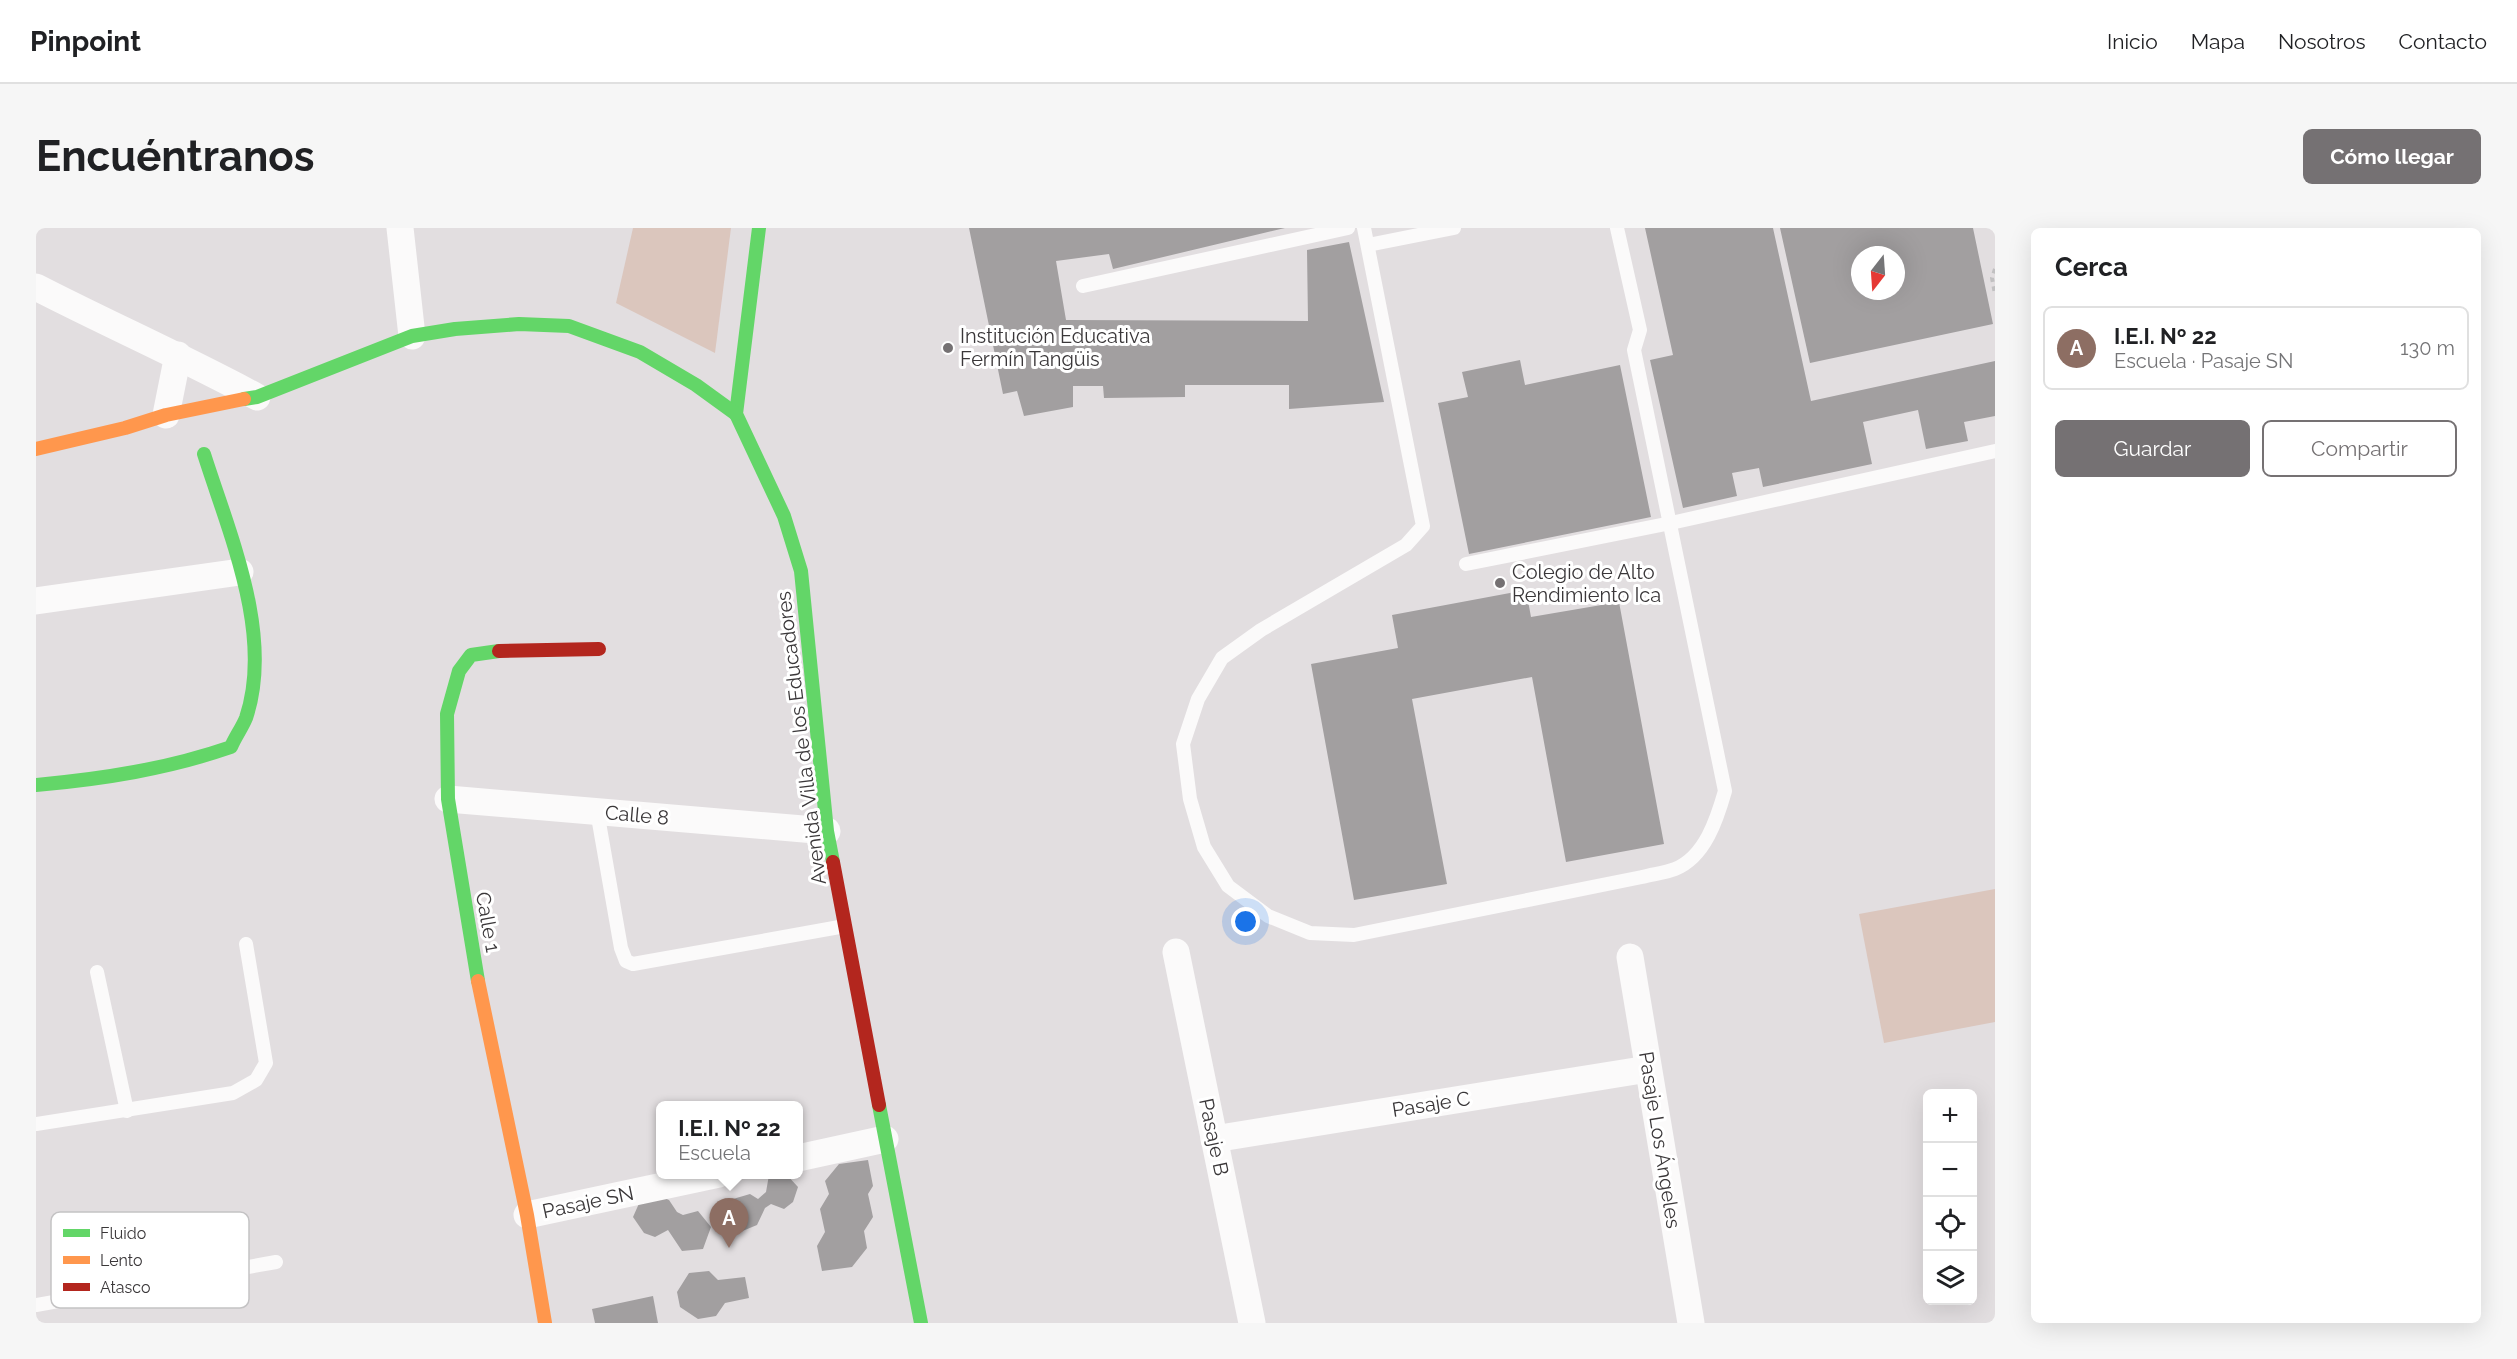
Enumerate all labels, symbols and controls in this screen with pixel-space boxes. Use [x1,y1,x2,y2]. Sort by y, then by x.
text: Pinpoint [30,25,141,58]
text: Inicio [2107,29,2158,54]
text: Mapa [2191,29,2245,54]
text: Nosotros [2278,29,2366,54]
text: Contacto [2399,29,2487,54]
button: Cómo llegar [2303,129,2481,184]
text: Encuéntranos [36,132,315,181]
north arrow [1851,246,1905,300]
text: Cerca [2055,252,2128,282]
text: I.E.I. Nº 22 [2114,323,2217,349]
place label: Institución Educativa Fermín Tangüis [960,324,1150,371]
text: A [2070,336,2083,360]
text: 130 m [2400,336,2455,360]
marker: Institución Educativa Fermín Tangüis [941,341,955,355]
text: Escuela · Pasaje SN [2114,349,2293,373]
button: Guardar [2055,420,2250,477]
button: Compartir [2262,420,2457,477]
place label: Colegio de Alto Rendimiento Ica [1512,560,1661,607]
marker: Colegio de Alto Rendimiento Ica [1493,576,1507,590]
street label: Avenida Villa de los Educadores [771,590,831,886]
street label: Calle 8 [604,800,670,830]
street label: Calle 1 [471,890,505,955]
your location [1231,907,1260,936]
street label: Pasaje Los Ángeles [1634,1050,1686,1230]
street label: Pasaje C [1390,1086,1472,1122]
map controls [1923,1089,1977,1305]
button: + [1923,1089,1977,1143]
street label: Pasaje B [1194,1096,1234,1178]
popup [656,1101,803,1179]
text: I.E.I. Nº 22 [678,1115,781,1141]
text: Escuela [678,1141,751,1165]
button: − [1923,1143,1977,1197]
street label: Pasaje SN [540,1181,636,1223]
button: locate [1923,1197,1977,1251]
pin: A [710,1198,748,1248]
legend [51,1212,249,1308]
text: Fluido [100,1224,146,1243]
text: Lento [100,1251,143,1270]
button: layers [1923,1251,1977,1305]
text: Atasco [100,1278,151,1297]

